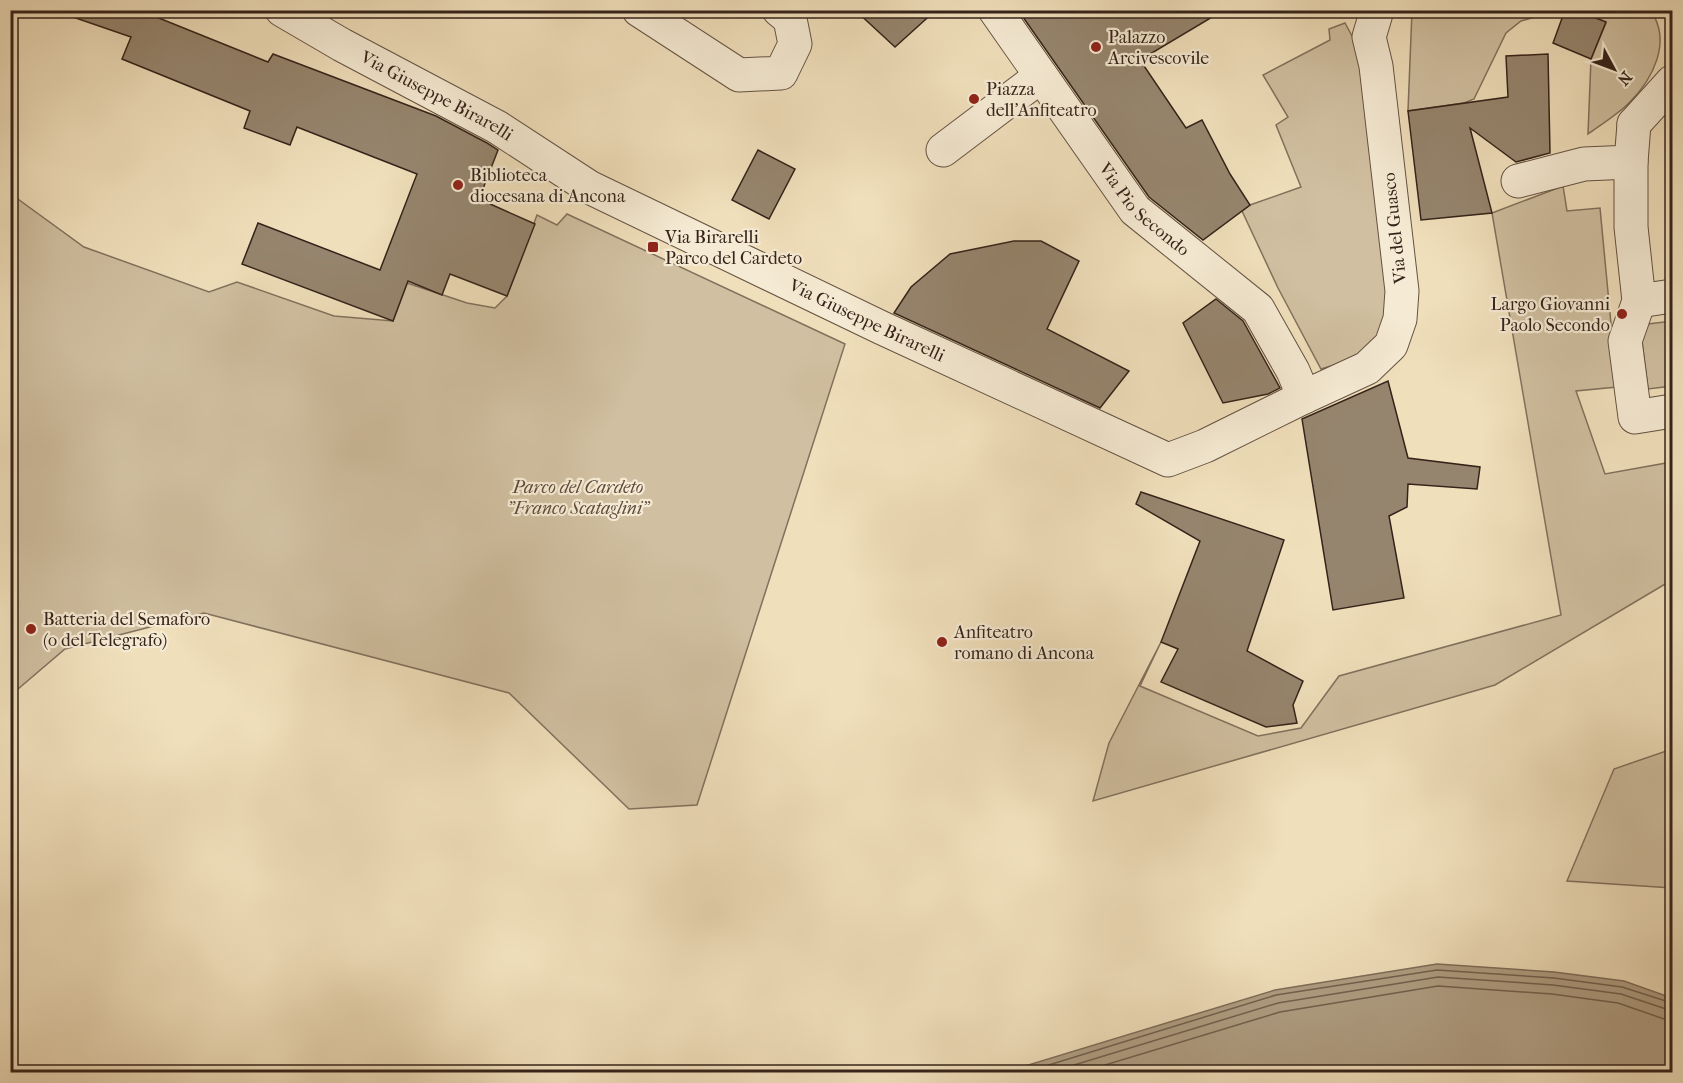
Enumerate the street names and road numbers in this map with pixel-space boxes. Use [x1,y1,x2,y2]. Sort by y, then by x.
street label: Via Giuseppe Birarelli [356,46,518,146]
street label: Via Pio Secondo [1094,158,1194,260]
street label: Via del Guasco [1379,171,1411,286]
street label: Via Giuseppe Birarelli [785,274,949,366]

